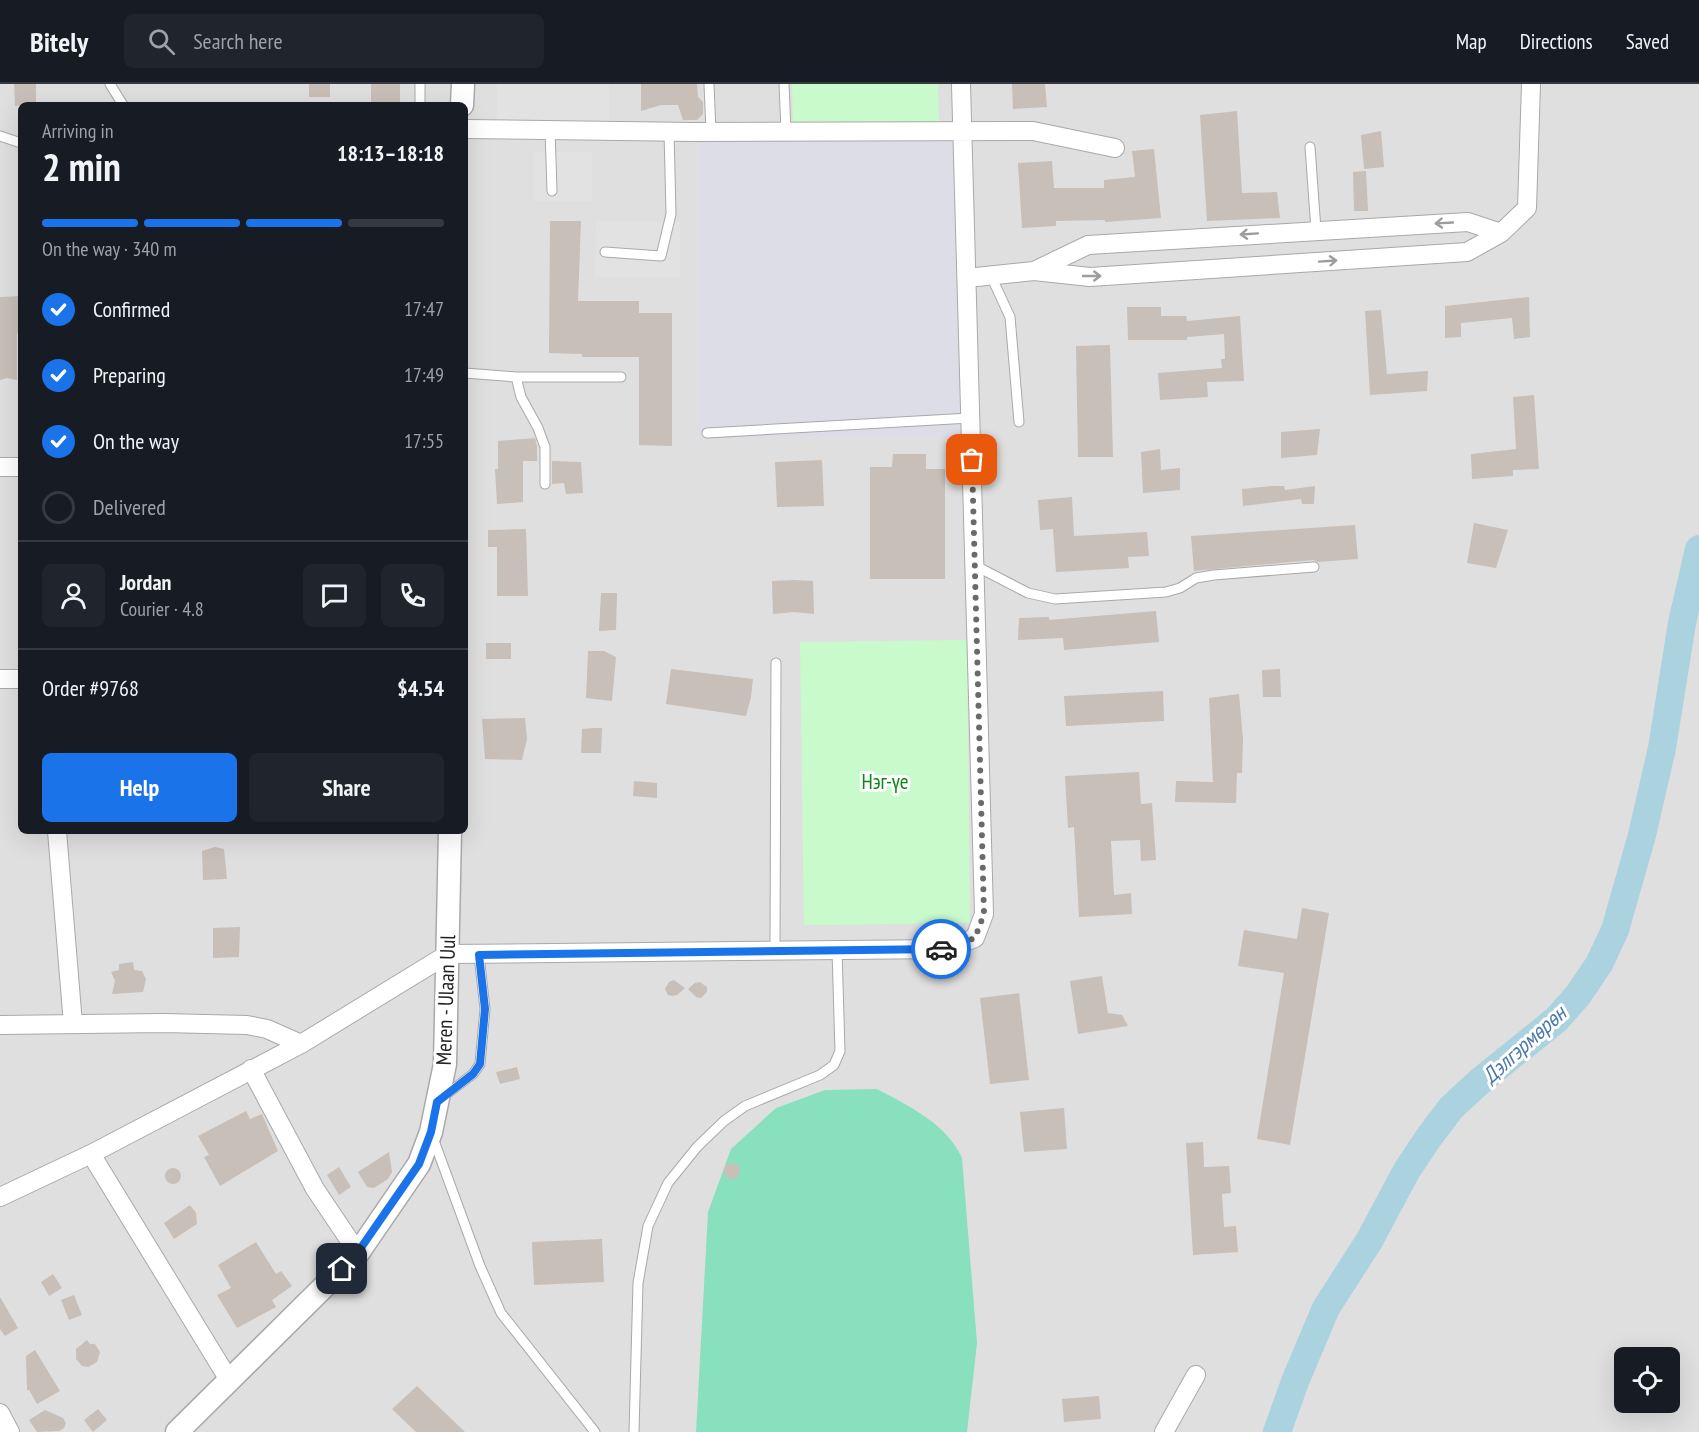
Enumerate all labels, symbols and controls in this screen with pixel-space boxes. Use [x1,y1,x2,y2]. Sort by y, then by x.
search box [124,14,544,68]
text: Bitely [30,23,88,60]
icon: search [145,25,178,58]
text: Search here [193,27,283,55]
text: Map [1456,28,1487,55]
text: Directions [1520,28,1593,55]
text: Saved [1626,28,1669,55]
text: Arriving in [42,118,114,144]
text: 18:13–18:18 [337,139,444,167]
text: 2 min [42,141,121,192]
one-way arrow [1435,218,1455,229]
one-way arrow [1240,229,1260,240]
text: On the way · 340 m [42,236,177,262]
one-way arrow [1318,255,1338,266]
one-way arrow [1082,270,1101,282]
icon: check [42,293,75,326]
text: Confirmed [93,295,170,323]
text: 17:47 [404,296,444,322]
icon: check [42,359,75,392]
text: Preparing [93,361,166,389]
text: 17:49 [404,362,444,388]
icon: check [42,425,75,458]
text: On the way [93,427,179,455]
text: 17:55 [404,428,444,454]
pin [946,434,997,485]
icon: bag [955,443,988,476]
text: Delivered [93,493,166,521]
button: person [42,564,105,627]
button: chat [303,564,366,627]
button: phone [381,564,444,627]
text: Jordan [120,568,171,596]
text: Courier · 4.8 [120,596,204,622]
text: Order #9768 [42,674,139,702]
text: $4.54 [397,674,444,702]
button: Help [42,753,237,822]
button: Share [249,753,444,822]
park label: Нэг-үе [861,768,909,795]
courier [911,919,971,979]
icon: car [925,933,958,966]
street label: Meren - Ulaan Uul [430,934,461,1066]
water label: Дэлгэрмөрөн [1476,998,1573,1090]
pin [316,1243,367,1294]
icon: home [325,1252,358,1285]
map controls [1614,1347,1680,1413]
button: locate [1614,1347,1680,1413]

